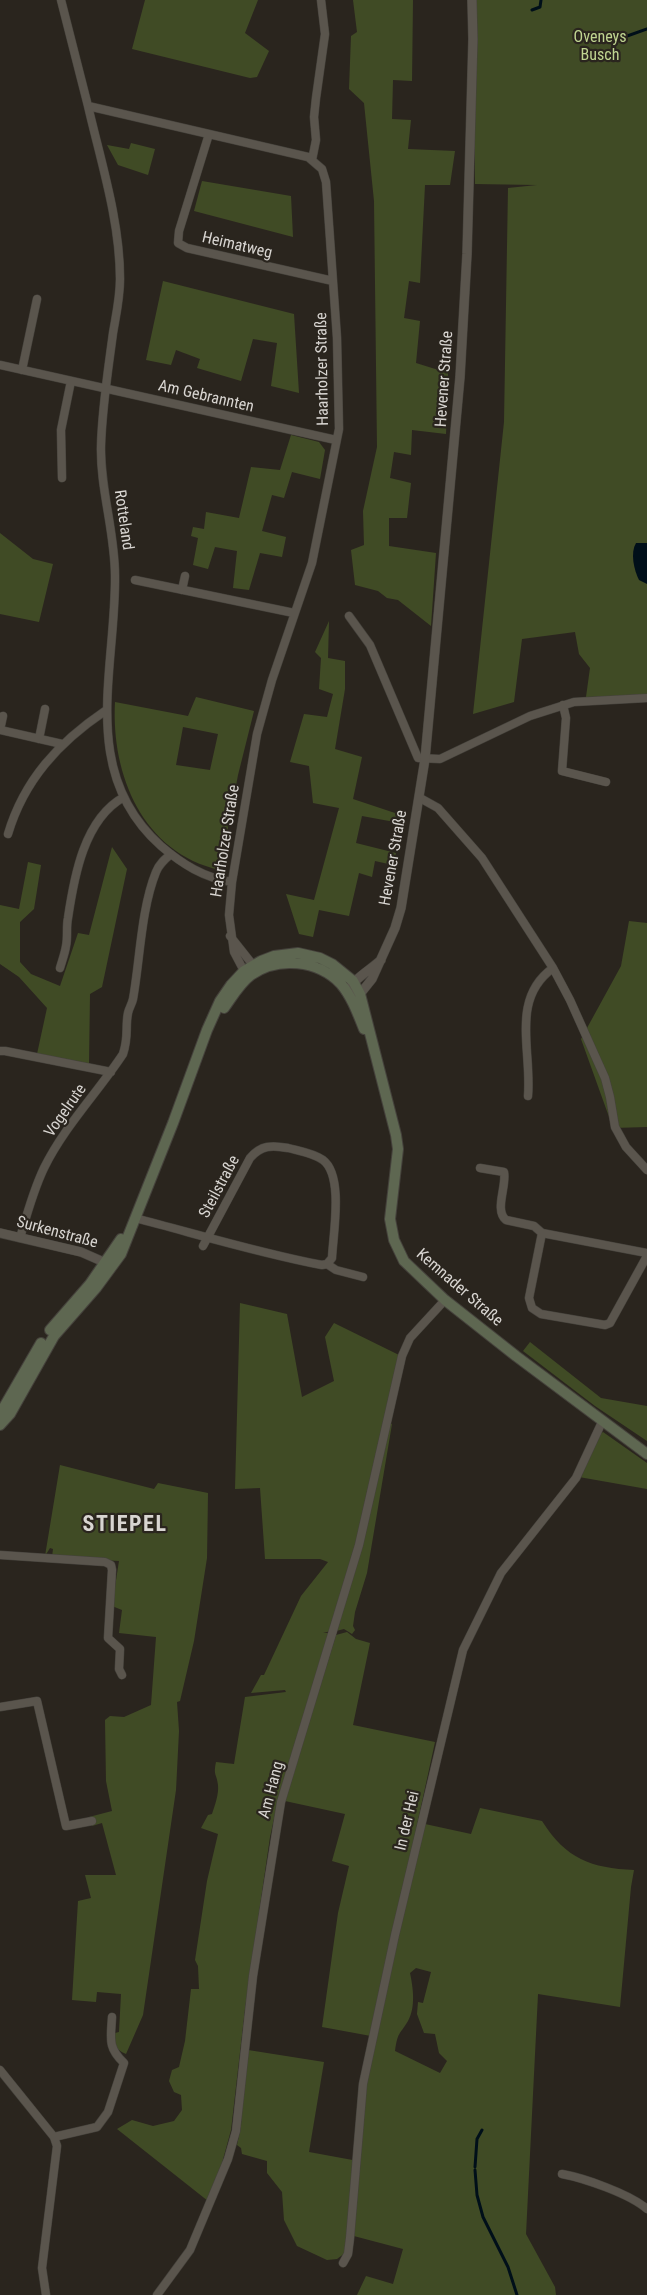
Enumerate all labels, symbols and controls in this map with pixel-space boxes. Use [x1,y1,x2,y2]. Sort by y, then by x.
park label: Oveneys Busch [574,28,626,66]
street label: Heimatweg [200,229,274,263]
street label: Haarholzer Straße [312,312,334,426]
street label: Hevener Straße [432,330,458,428]
street label: Am Gebrannten [156,377,256,417]
street label: Rotteland [109,489,137,551]
street label: Haarholzer Straße [208,783,244,899]
street label: Hevener Straße [376,809,412,907]
street label: Vogelrute [41,1081,91,1141]
street label: Steilstraße [196,1152,244,1222]
street label: Surkenstraße [14,1213,100,1253]
street label: Kemnader Straße [412,1245,506,1331]
district label: STIEPEL [83,1512,167,1538]
street label: Am Hang [255,1759,289,1821]
street label: In der Hei [392,1789,424,1853]

